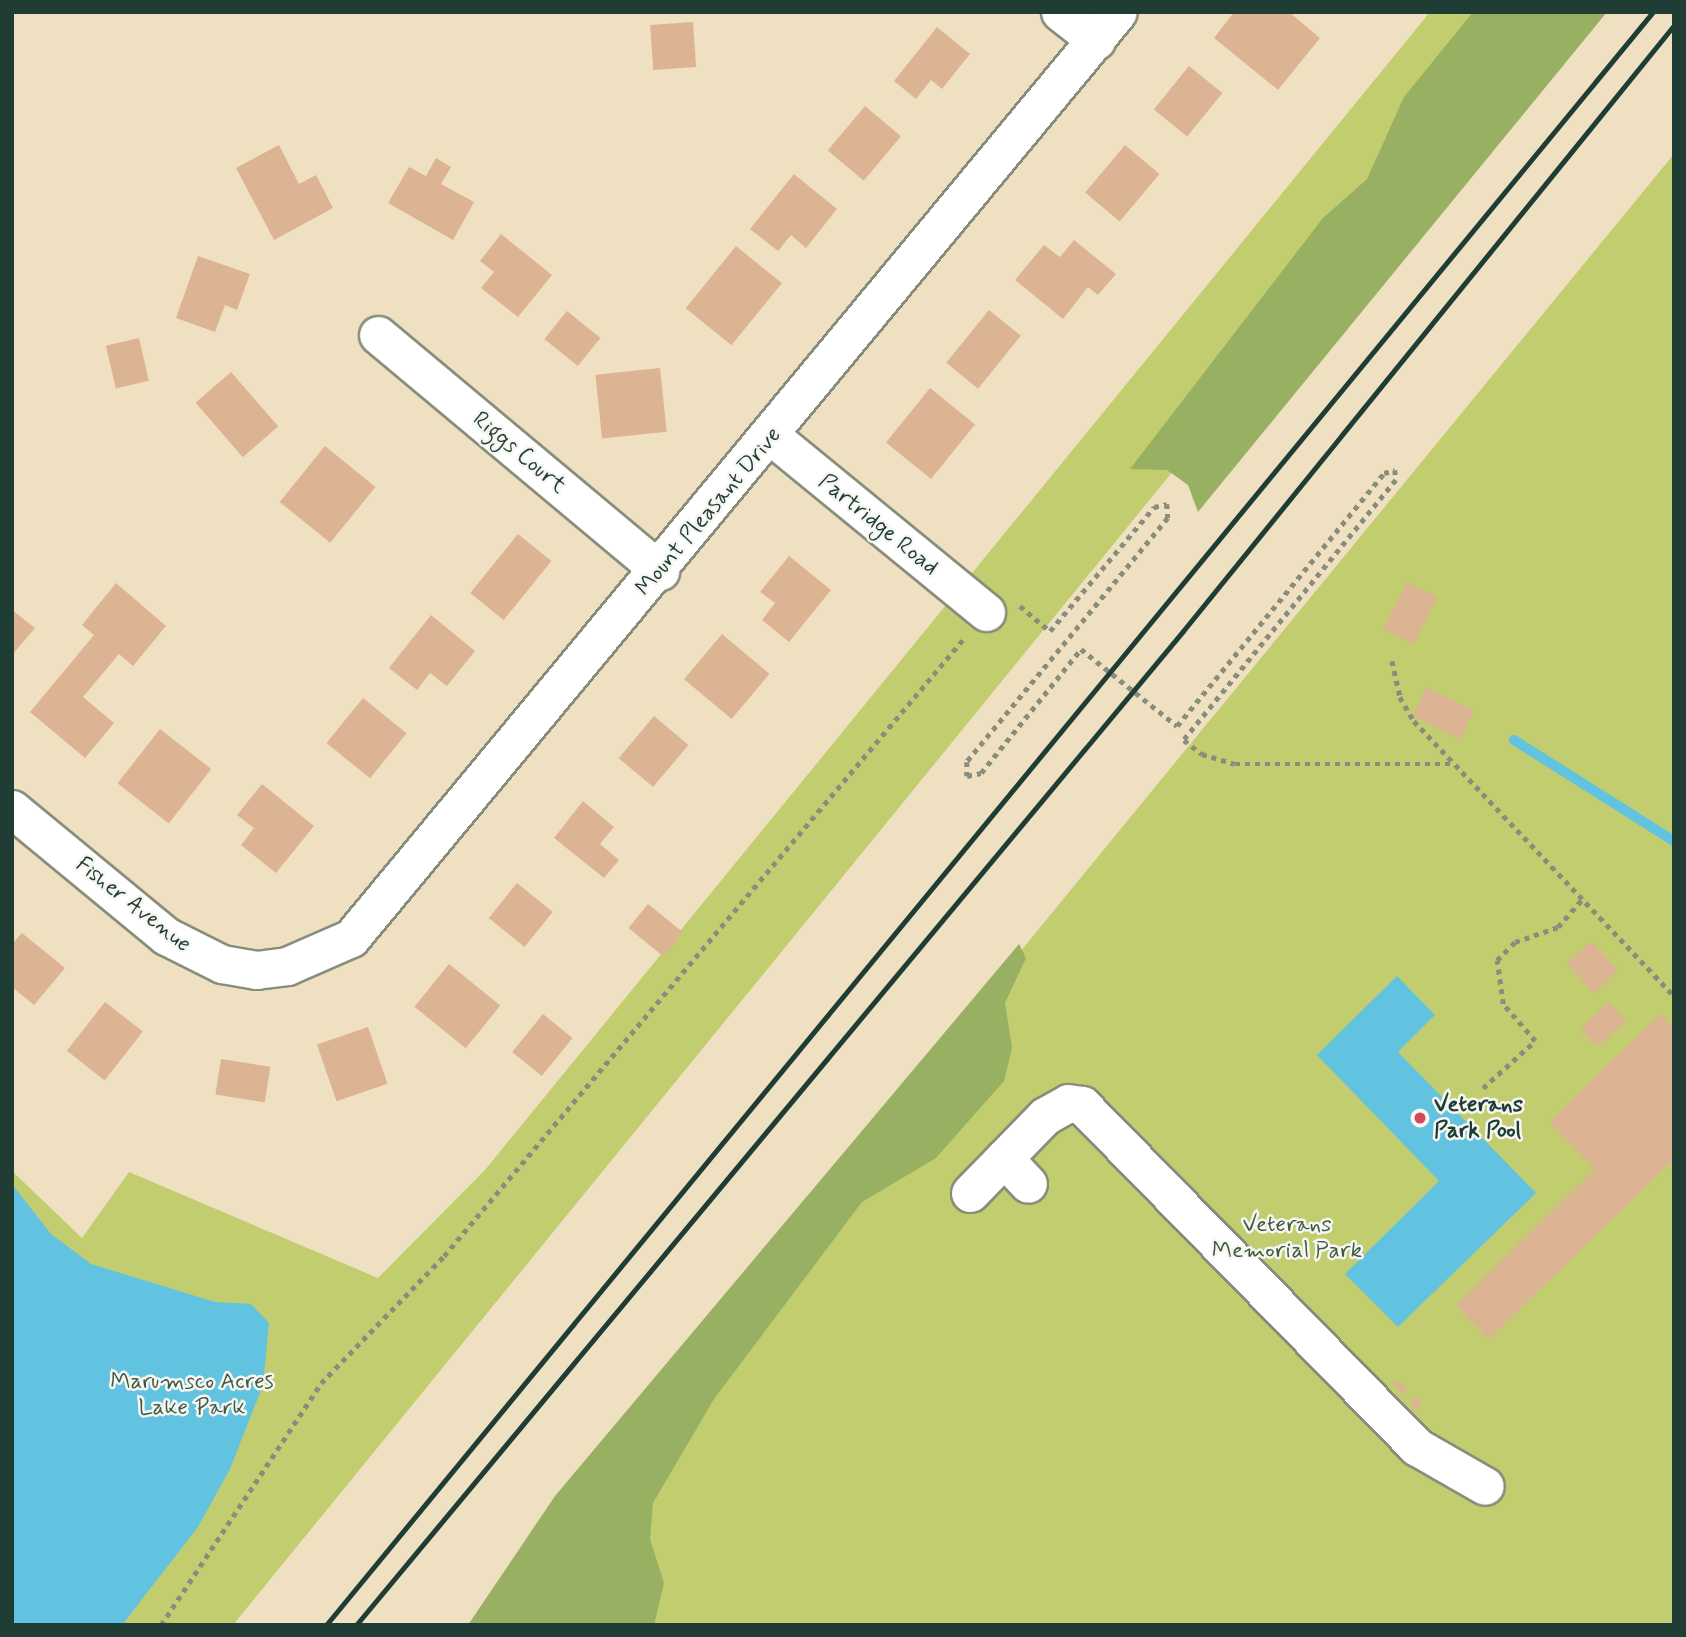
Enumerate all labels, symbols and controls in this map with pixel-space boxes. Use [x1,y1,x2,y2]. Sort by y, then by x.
street label: Riggs Court [467,406,571,500]
street label: Mount Pleasant Drive [631,423,787,601]
street label: Partridge Road [813,468,943,582]
street label: Fisher Avenue [71,852,195,958]
place label: Veterans Park Pool [1434,1091,1523,1145]
marker: Veterans Park Pool [1412,1110,1428,1126]
park label: Veterans Memorial Park [1212,1211,1362,1265]
park label: Marumsco Acres Lake Park [110,1368,274,1422]

